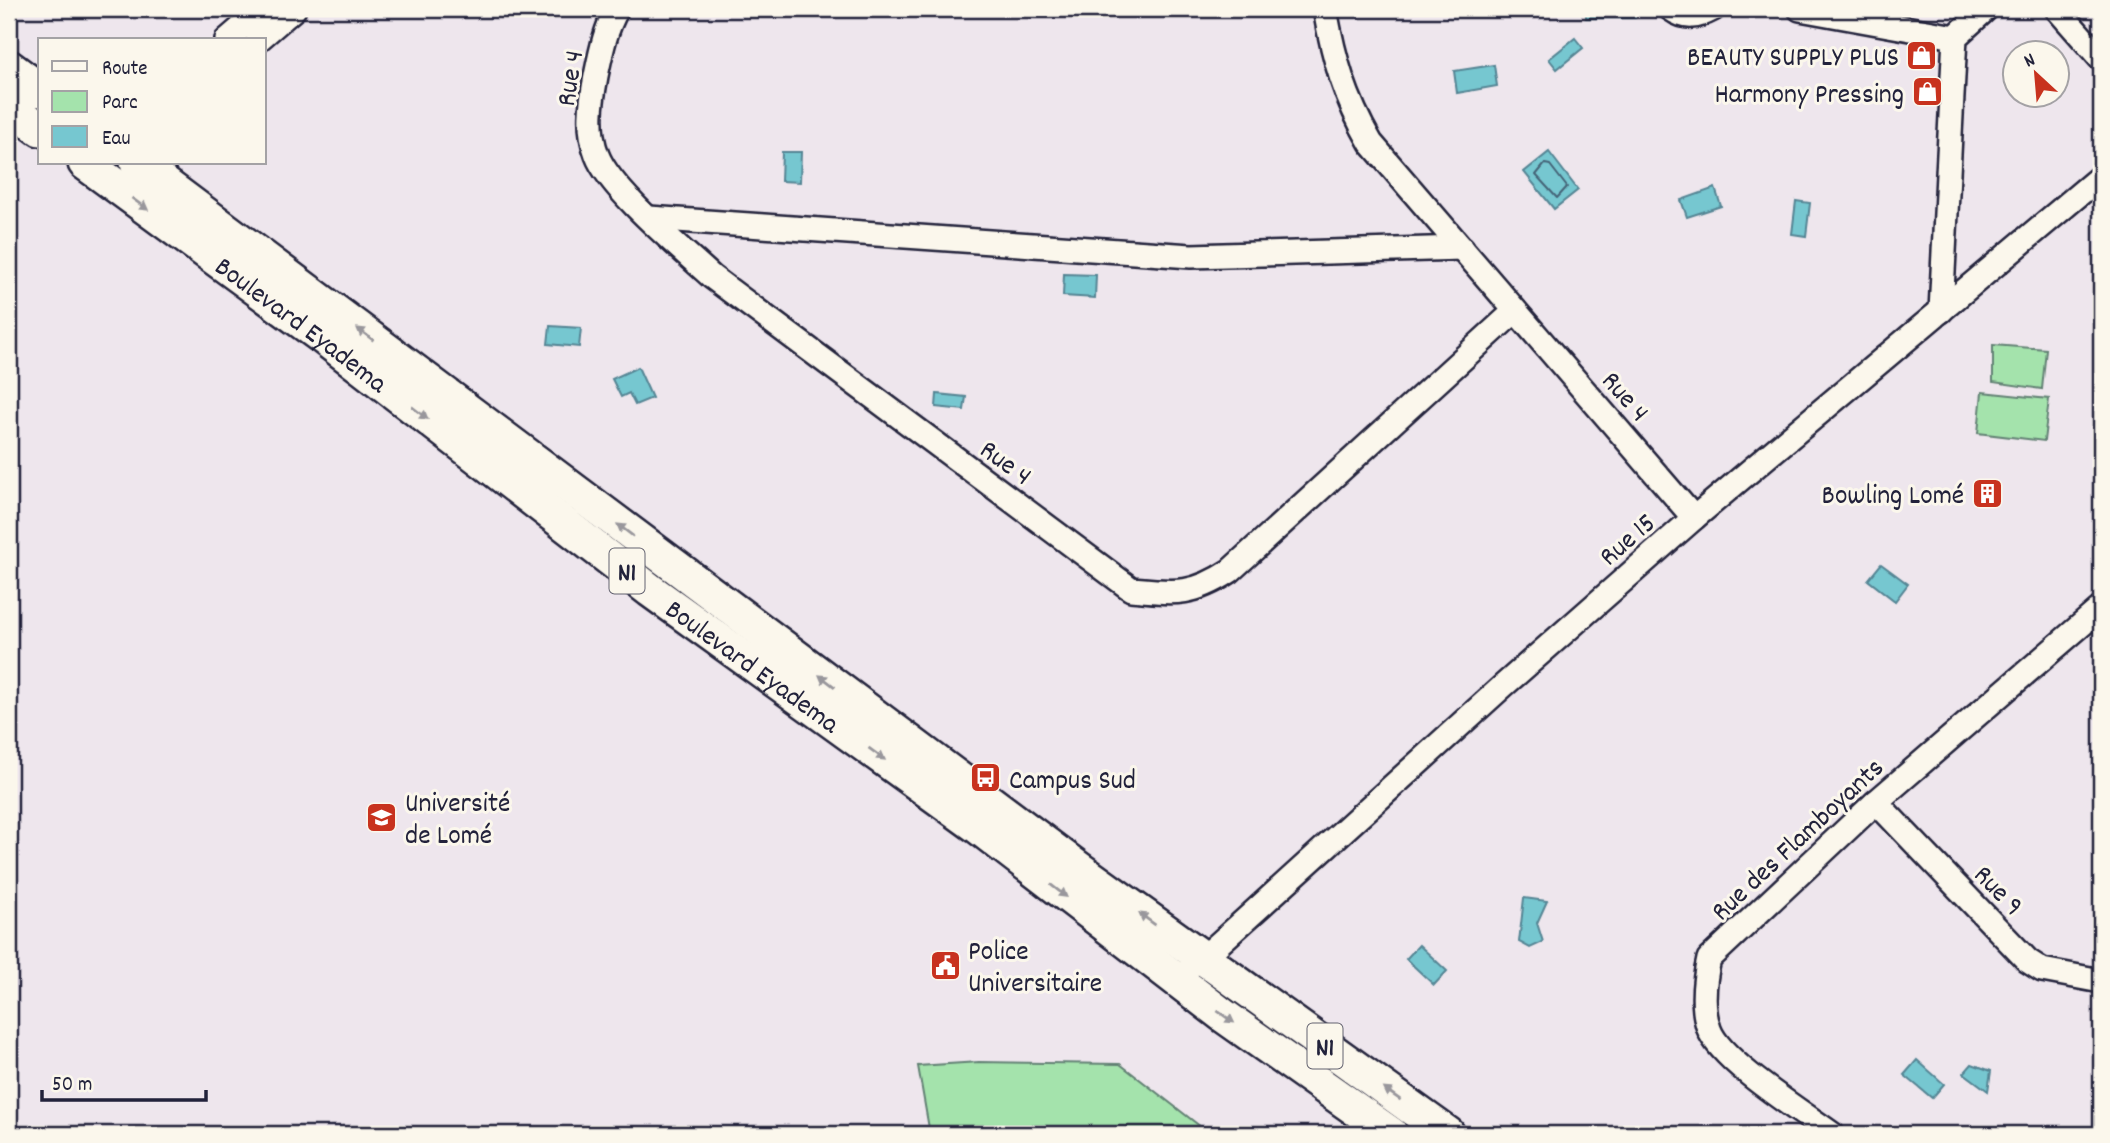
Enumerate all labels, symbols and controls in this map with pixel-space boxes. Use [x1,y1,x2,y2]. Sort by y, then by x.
legend [38,38,266,164]
shop icon: BEAUTY SUPPLY PLUS [1905,38,1939,72]
north arrow [2002,38,2072,108]
place label: BEAUTY SUPPLY PLUS [1687,40,1899,80]
street label: Rue 4 [549,48,597,110]
text: N [2020,48,2040,76]
text: Route [102,55,148,85]
shop icon: Harmony Pressing [1910,75,1944,109]
place label: Harmony Pressing [1714,77,1904,117]
text: Parc [102,89,138,119]
text: Eau [102,125,130,155]
one-way arrow [131,197,149,211]
street label: Boulevard Eyadema [205,249,395,406]
one-way arrow [356,327,374,341]
street label: Rue 4 [1590,364,1657,433]
one-way arrow [411,406,429,420]
street label: Rue 4 [970,432,1038,498]
building icon: Bowling Lomé [1970,476,2004,510]
place label: Bowling Lomé [1822,478,1964,518]
street label: Rue 15 [1592,506,1666,578]
one-way arrow [616,524,634,538]
road number: N1 [610,548,644,594]
street label: Boulevard Eyadema [655,592,847,746]
one-way arrow [817,674,836,688]
one-way arrow [868,747,887,761]
street label: Rue des Flamboyants [1704,751,1895,933]
bus stop icon: Campus Sud [969,761,1003,795]
place label: Campus Sud [1009,763,1136,803]
place label: Université de Lomé [405,786,510,858]
school or university icon: Université de Lomé [365,800,399,834]
street label: Rue 9 [1962,858,2031,927]
one-way arrow [1050,883,1068,898]
one-way arrow [1138,912,1156,926]
place label: Police Universitaire [968,934,1102,1006]
public building icon: Police Universitaire [928,948,962,982]
one-way arrow [1217,1010,1235,1024]
road number: N1 [1308,1023,1342,1068]
scale bar [42,1059,206,1103]
text: 50 m [52,1071,92,1101]
one-way arrow [1383,1087,1401,1101]

